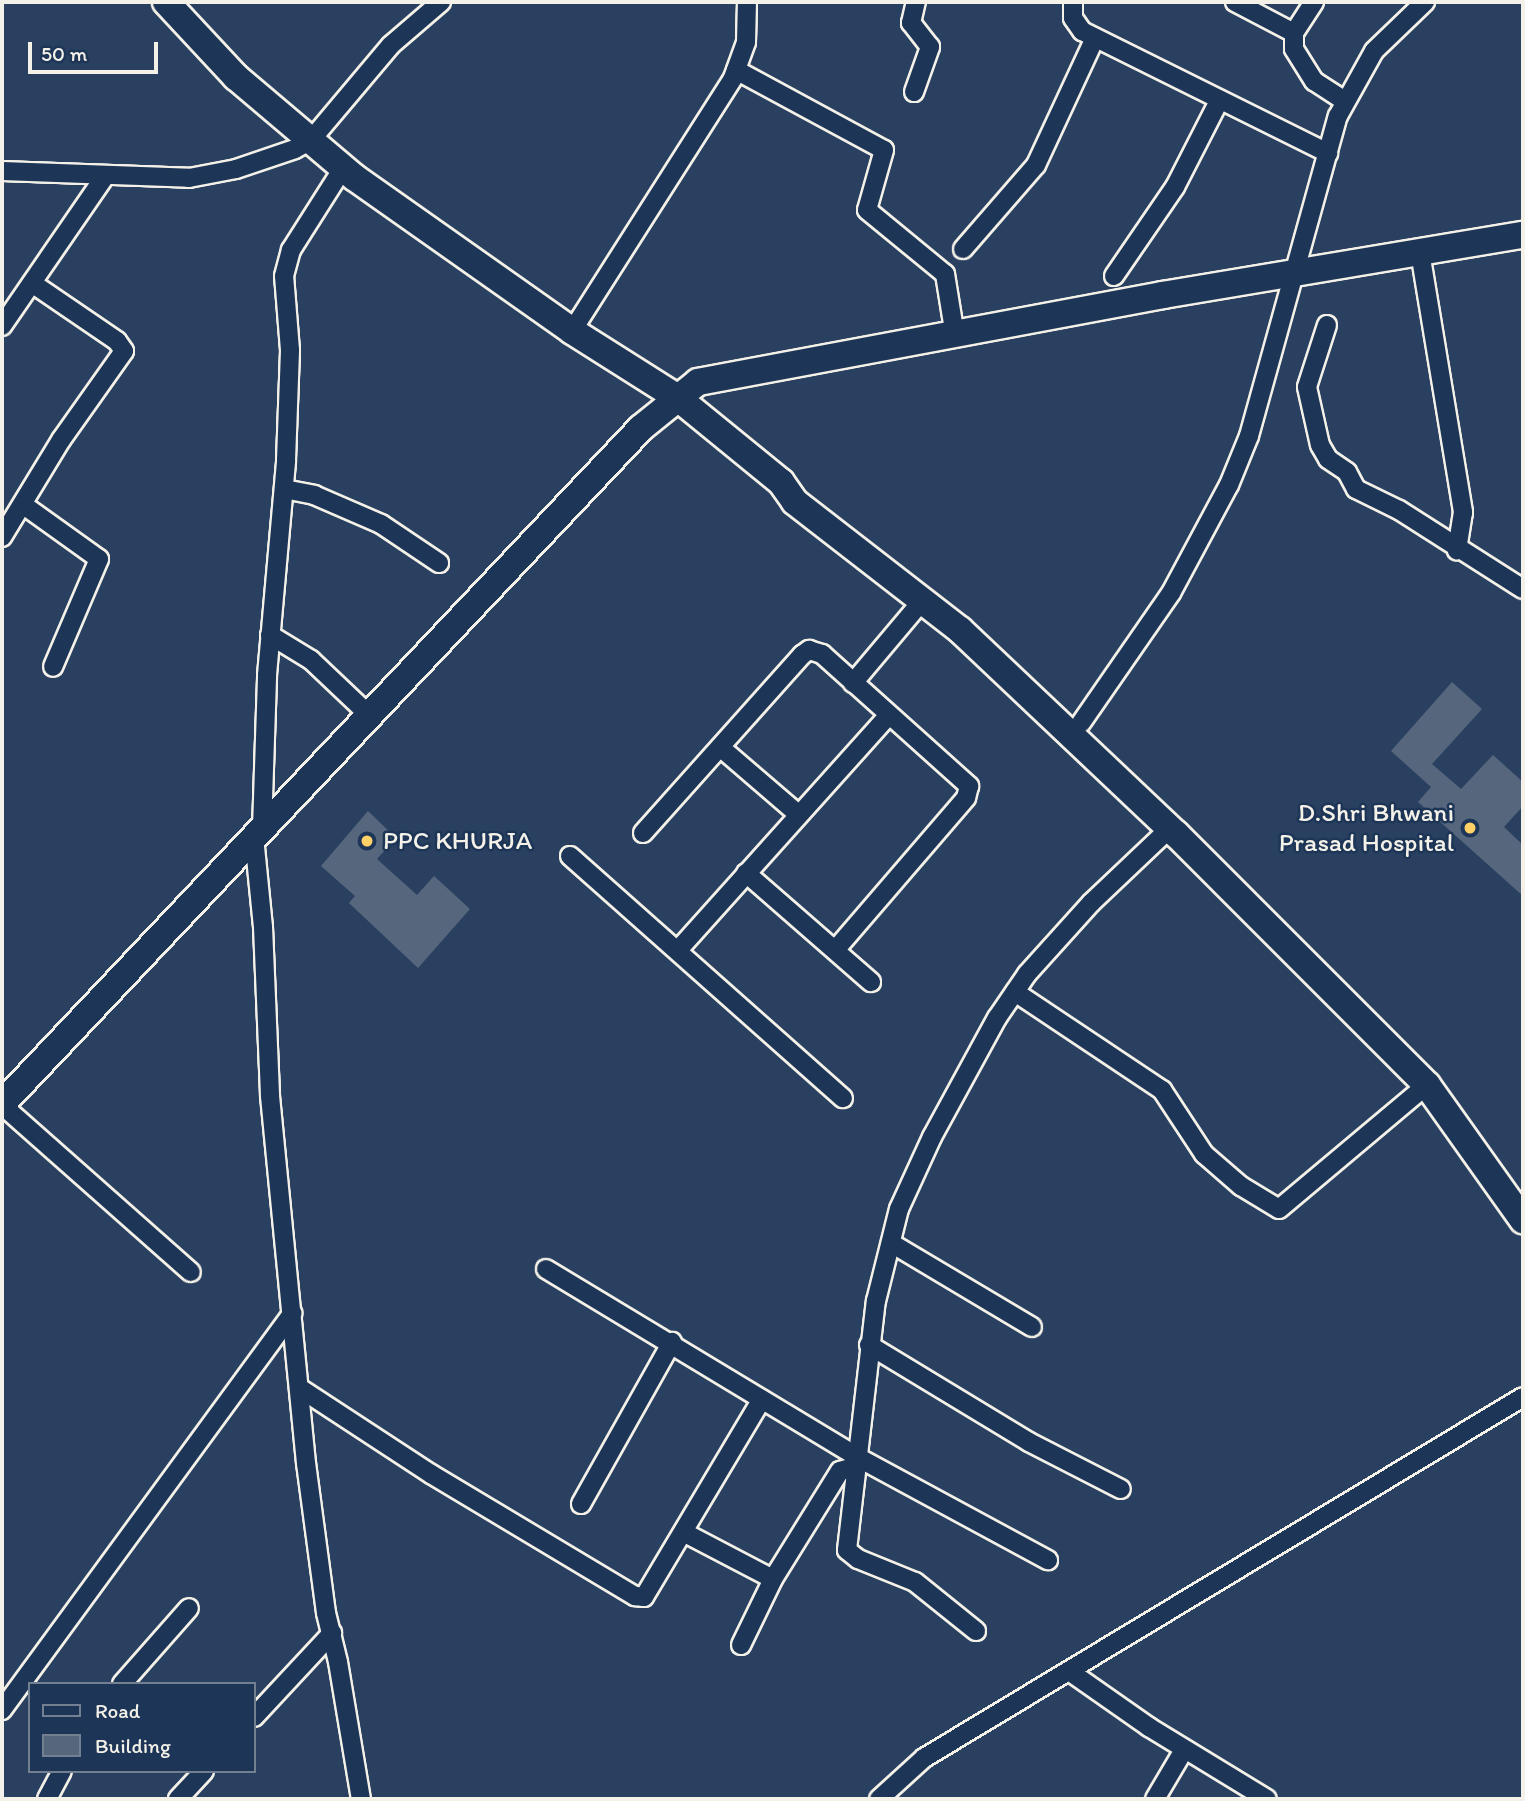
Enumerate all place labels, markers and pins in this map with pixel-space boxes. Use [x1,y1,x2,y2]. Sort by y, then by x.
place label: D.Shri Bhwani Prasad Hospital [1278,797,1454,858]
marker: D.Shri Bhwani Prasad Hospital [1460,818,1480,838]
place label: PPC KHURJA [383,825,532,857]
marker: PPC KHURJA [357,831,377,851]

